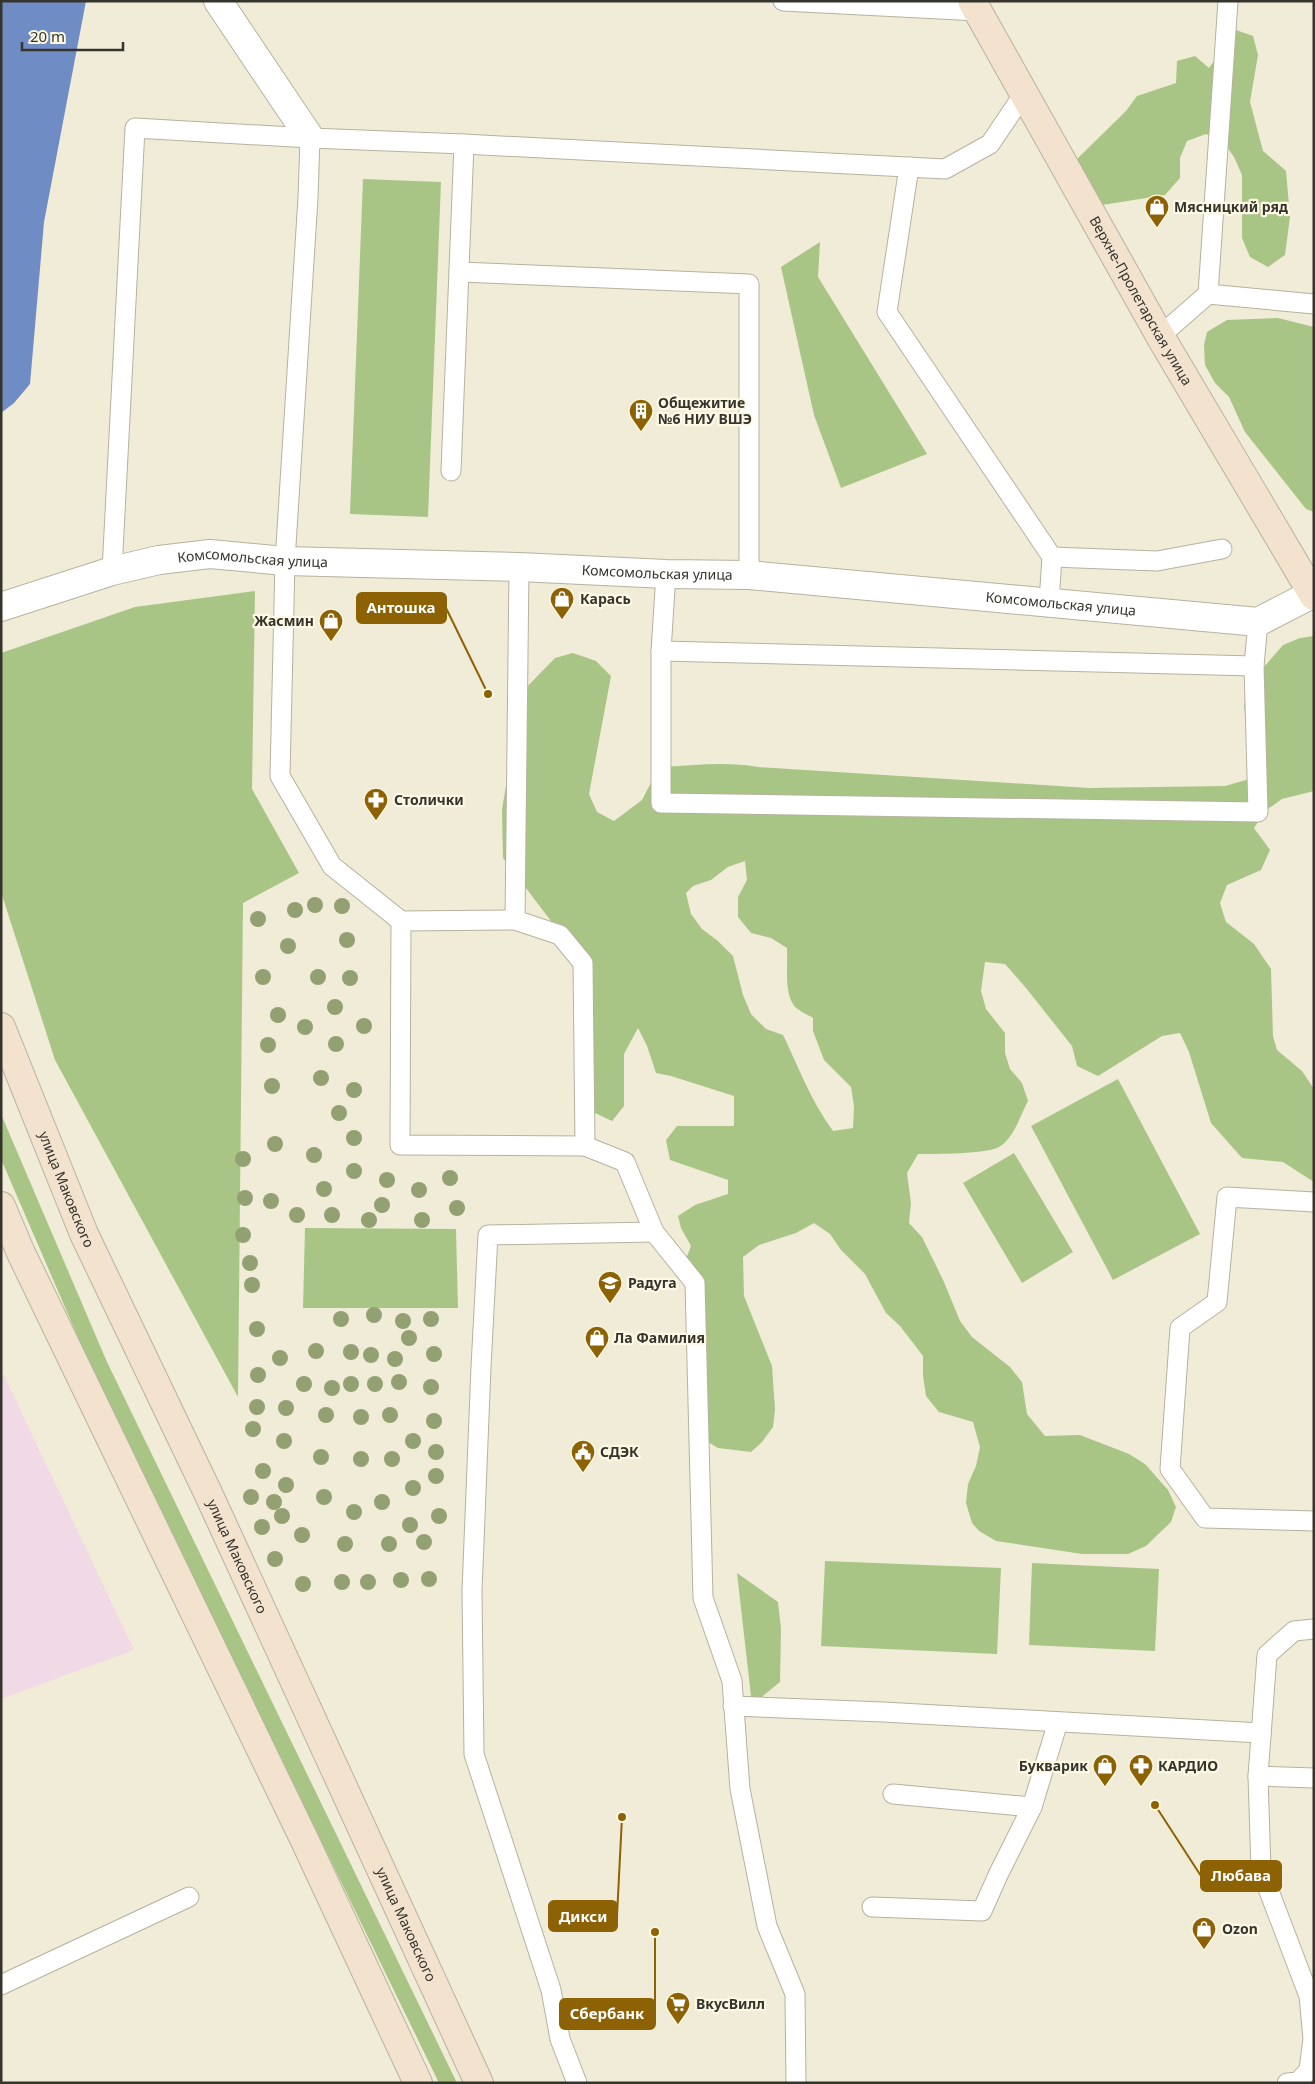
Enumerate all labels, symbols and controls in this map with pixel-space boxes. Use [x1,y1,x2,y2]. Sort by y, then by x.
scale bar [22,20,124,52]
text: 20 m [30,26,65,46]
shop icon: Мясницкий ряд [1144,194,1170,228]
place label: Мясницкий ряд [1174,197,1288,216]
street label: Верхне-Пролетарская улица [1085,212,1197,389]
place label: Общежитие №6 НИУ ВШЭ [658,393,752,428]
building icon: Общежитие №6 НИУ ВШЭ [628,398,654,432]
street label: Комсомольская улица [176,544,328,571]
street label: Комсомольская улица [581,560,733,584]
shop icon: Карась [549,586,575,620]
street label: Комсомольская улица [985,587,1137,620]
place label: Карась [580,589,631,608]
callout: Антошка [357,593,446,623]
text: Антошка [366,597,436,617]
shop icon: Жасмин [318,608,344,642]
place label: Жасмин [254,611,314,630]
pharmacy icon: Столички [363,787,389,821]
place label: Столички [394,790,464,809]
street label: улица Маковского [35,1128,99,1250]
school or university icon: Радуга [597,1270,623,1304]
place label: Радуга [628,1273,677,1292]
shop icon: Ла Фамилия [584,1325,610,1359]
place label: Ла Фамилия [614,1328,705,1347]
public building icon: СДЭК [570,1439,596,1473]
place label: СДЭК [600,1442,639,1461]
street label: улица Маковского [203,1496,272,1617]
shop icon: Букварик [1092,1753,1118,1787]
pharmacy icon: КАРДИО [1128,1753,1154,1787]
place label: Букварик [1019,1756,1088,1775]
place label: КАРДИО [1158,1756,1218,1775]
callout: Любава [1201,1861,1281,1891]
street label: улица Маковского [372,1864,441,1985]
text: Любава [1211,1865,1271,1885]
callout: Дикси [549,1901,617,1931]
text: Дикси [559,1906,607,1926]
shop icon: Ozon [1191,1916,1217,1950]
place label: Ozon [1222,1919,1258,1938]
supermarket icon: ВкусВилл [665,1991,691,2025]
place label: ВкусВилл [696,1994,765,2013]
callout: Сбербанк [560,1999,655,2029]
text: Сбербанк [570,2003,645,2023]

